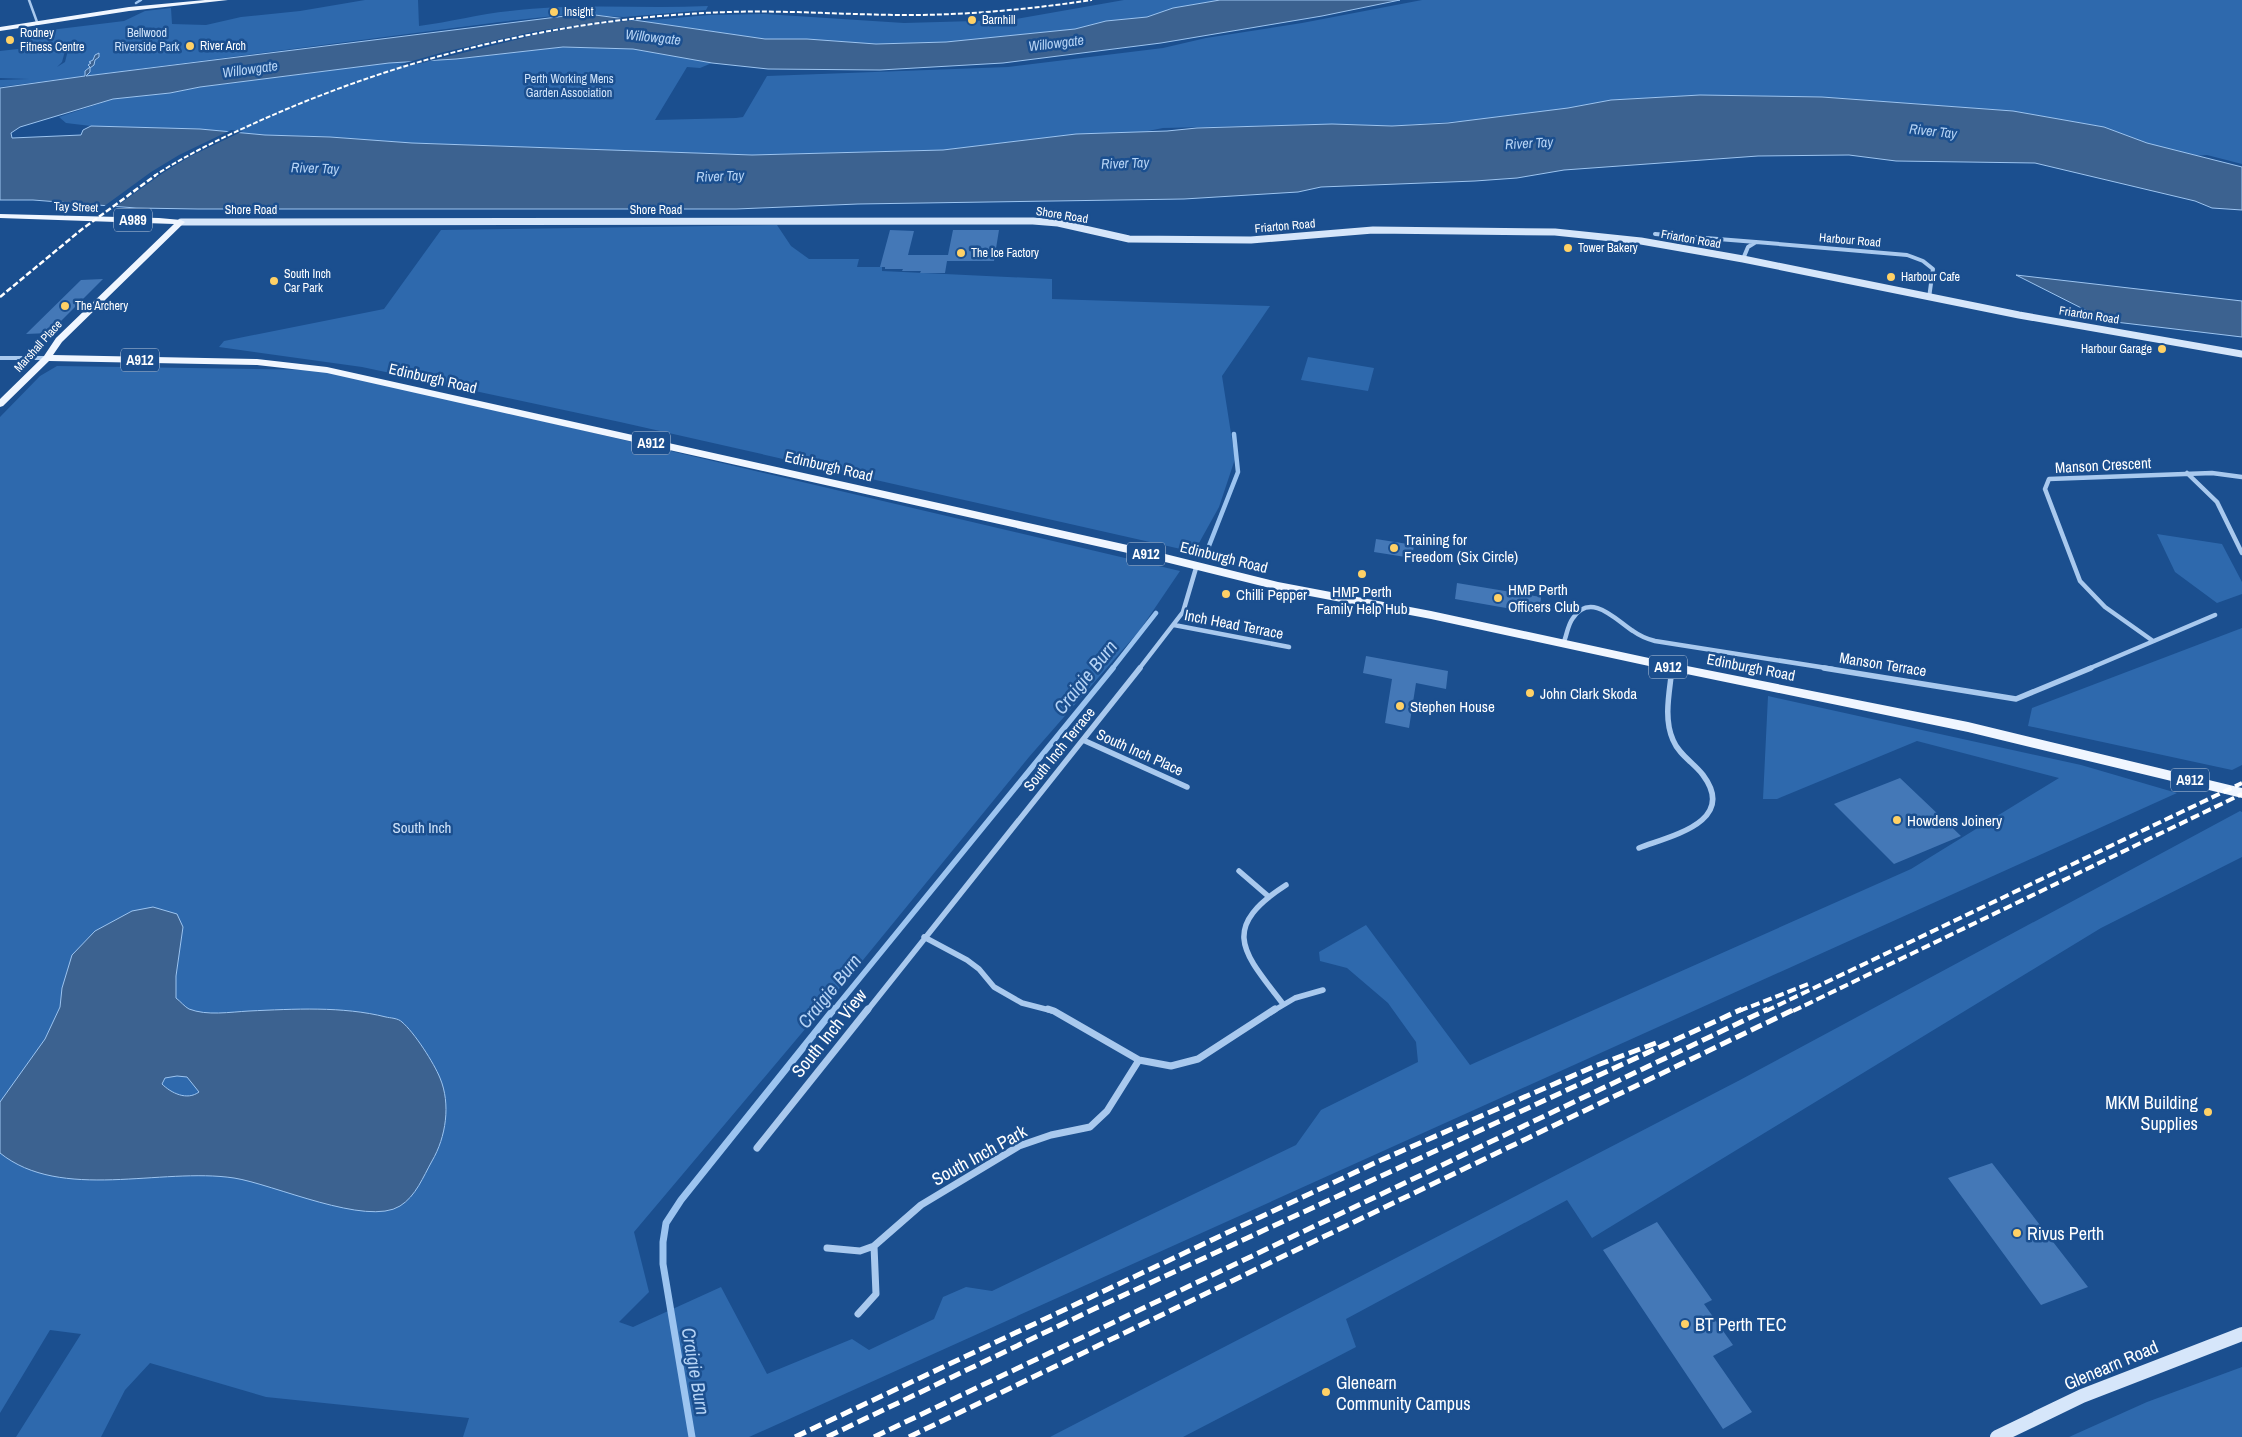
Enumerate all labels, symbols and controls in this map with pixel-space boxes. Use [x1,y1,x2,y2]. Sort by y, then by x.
place label: Insight [564,4,594,20]
marker: Insight [548,6,560,18]
place label: Barnhill [982,12,1015,28]
marker: Barnhill [966,14,978,26]
place label: Rodney Fitness Centre [20,25,85,55]
park label: Bellwood Riverside Park [114,25,180,55]
water label: Willowgate [624,25,682,49]
water label: Willowgate [1027,31,1085,55]
marker: Rodney Fitness Centre [4,34,16,46]
place label: River Arch [200,38,246,54]
marker: River Arch [184,40,196,52]
water label: Willowgate [221,56,279,82]
park label: Perth Working Mens Garden Association [524,71,614,101]
water label: River Tay [1908,120,1959,143]
water label: River Tay [1505,133,1555,153]
water label: River Tay [1101,153,1151,173]
water label: River Tay [291,158,341,178]
water label: River Tay [696,166,746,186]
street label: Tay Street [53,198,99,216]
street label: Shore Road [225,202,277,218]
street label: Shore Road [630,202,682,218]
street label: Shore Road [1035,203,1089,227]
road number: A989 [114,208,152,232]
street label: Friarton Road [1254,215,1316,237]
street label: Friarton Road [1660,226,1722,252]
street label: Harbour Road [1819,229,1881,251]
place label: Tower Bakery [1578,240,1638,256]
marker: Tower Bakery [1562,242,1574,254]
place label: The Ice Factory [971,245,1039,261]
marker: The Ice Factory [955,247,967,259]
place label: South Inch Car Park [284,266,331,296]
place label: Harbour Cafe [1901,269,1960,285]
marker: Harbour Cafe [1885,271,1897,283]
marker: South Inch Car Park [268,275,280,287]
place label: The Archery [75,298,128,314]
marker: The Archery [59,300,71,312]
street label: Friarton Road [2058,302,2120,328]
street label: Marshall Place [10,317,66,375]
place label: Harbour Garage [2081,341,2152,357]
marker: Harbour Garage [2156,343,2168,355]
road number: A912 [121,348,159,372]
street label: Edinburgh Road [387,358,479,398]
road number: A912 [632,432,670,454]
street label: Edinburgh Road [783,446,875,486]
street label: Manson Crescent [2054,452,2152,478]
place label: Training for Freedom (Six Circle) [1404,529,1518,567]
street label: Edinburgh Road [1178,536,1270,578]
road number: A912 [1127,542,1165,566]
marker: Training for Freedom (Six Circle) [1388,542,1400,554]
marker: HMP Perth Family Help Hub [1356,568,1368,580]
place label: HMP Perth Officers Club [1508,579,1580,617]
place label: HMP Perth Family Help Hub [1317,581,1408,619]
place label: Chilli Pepper [1236,584,1307,605]
marker: Chilli Pepper [1220,588,1232,600]
marker: HMP Perth Officers Club [1492,592,1504,604]
street label: Inch Head Terrace [1183,604,1285,644]
water label: Craigie Burn [1047,634,1123,720]
street label: Manson Terrace [1838,647,1928,681]
street label: Edinburgh Road [1705,648,1797,686]
road number: A912 [1649,656,1687,679]
place label: John Clark Skoda [1540,683,1637,704]
marker: John Clark Skoda [1524,687,1536,699]
place label: Stephen House [1410,696,1495,717]
marker: Stephen House [1394,700,1406,712]
street label: South Inch Terrace [1018,702,1100,796]
street label: South Inch Place [1093,723,1187,781]
road number: A912 [2171,768,2209,792]
place label: Howdens Joinery [1907,810,2003,831]
marker: Howdens Joinery [1891,814,1903,826]
park label: South Inch [393,817,451,838]
water label: Craigie Burn [791,948,867,1034]
street label: South Inch View [786,983,873,1083]
place label: MKM Building Supplies [2105,1090,2199,1136]
marker: MKM Building Supplies [2202,1106,2214,1118]
street label: South Inch Park [927,1118,1032,1191]
place label: Rivus Perth [2027,1221,2104,1246]
marker: Rivus Perth [2011,1227,2023,1239]
place label: BT Perth TEC [1695,1312,1786,1337]
marker: BT Perth TEC [1679,1318,1691,1330]
water label: Craigie Burn [676,1325,716,1417]
street label: Glenearn Road [2060,1334,2162,1396]
place label: Glenearn Community Campus [1336,1370,1471,1416]
marker: Glenearn Community Campus [1320,1386,1332,1398]

